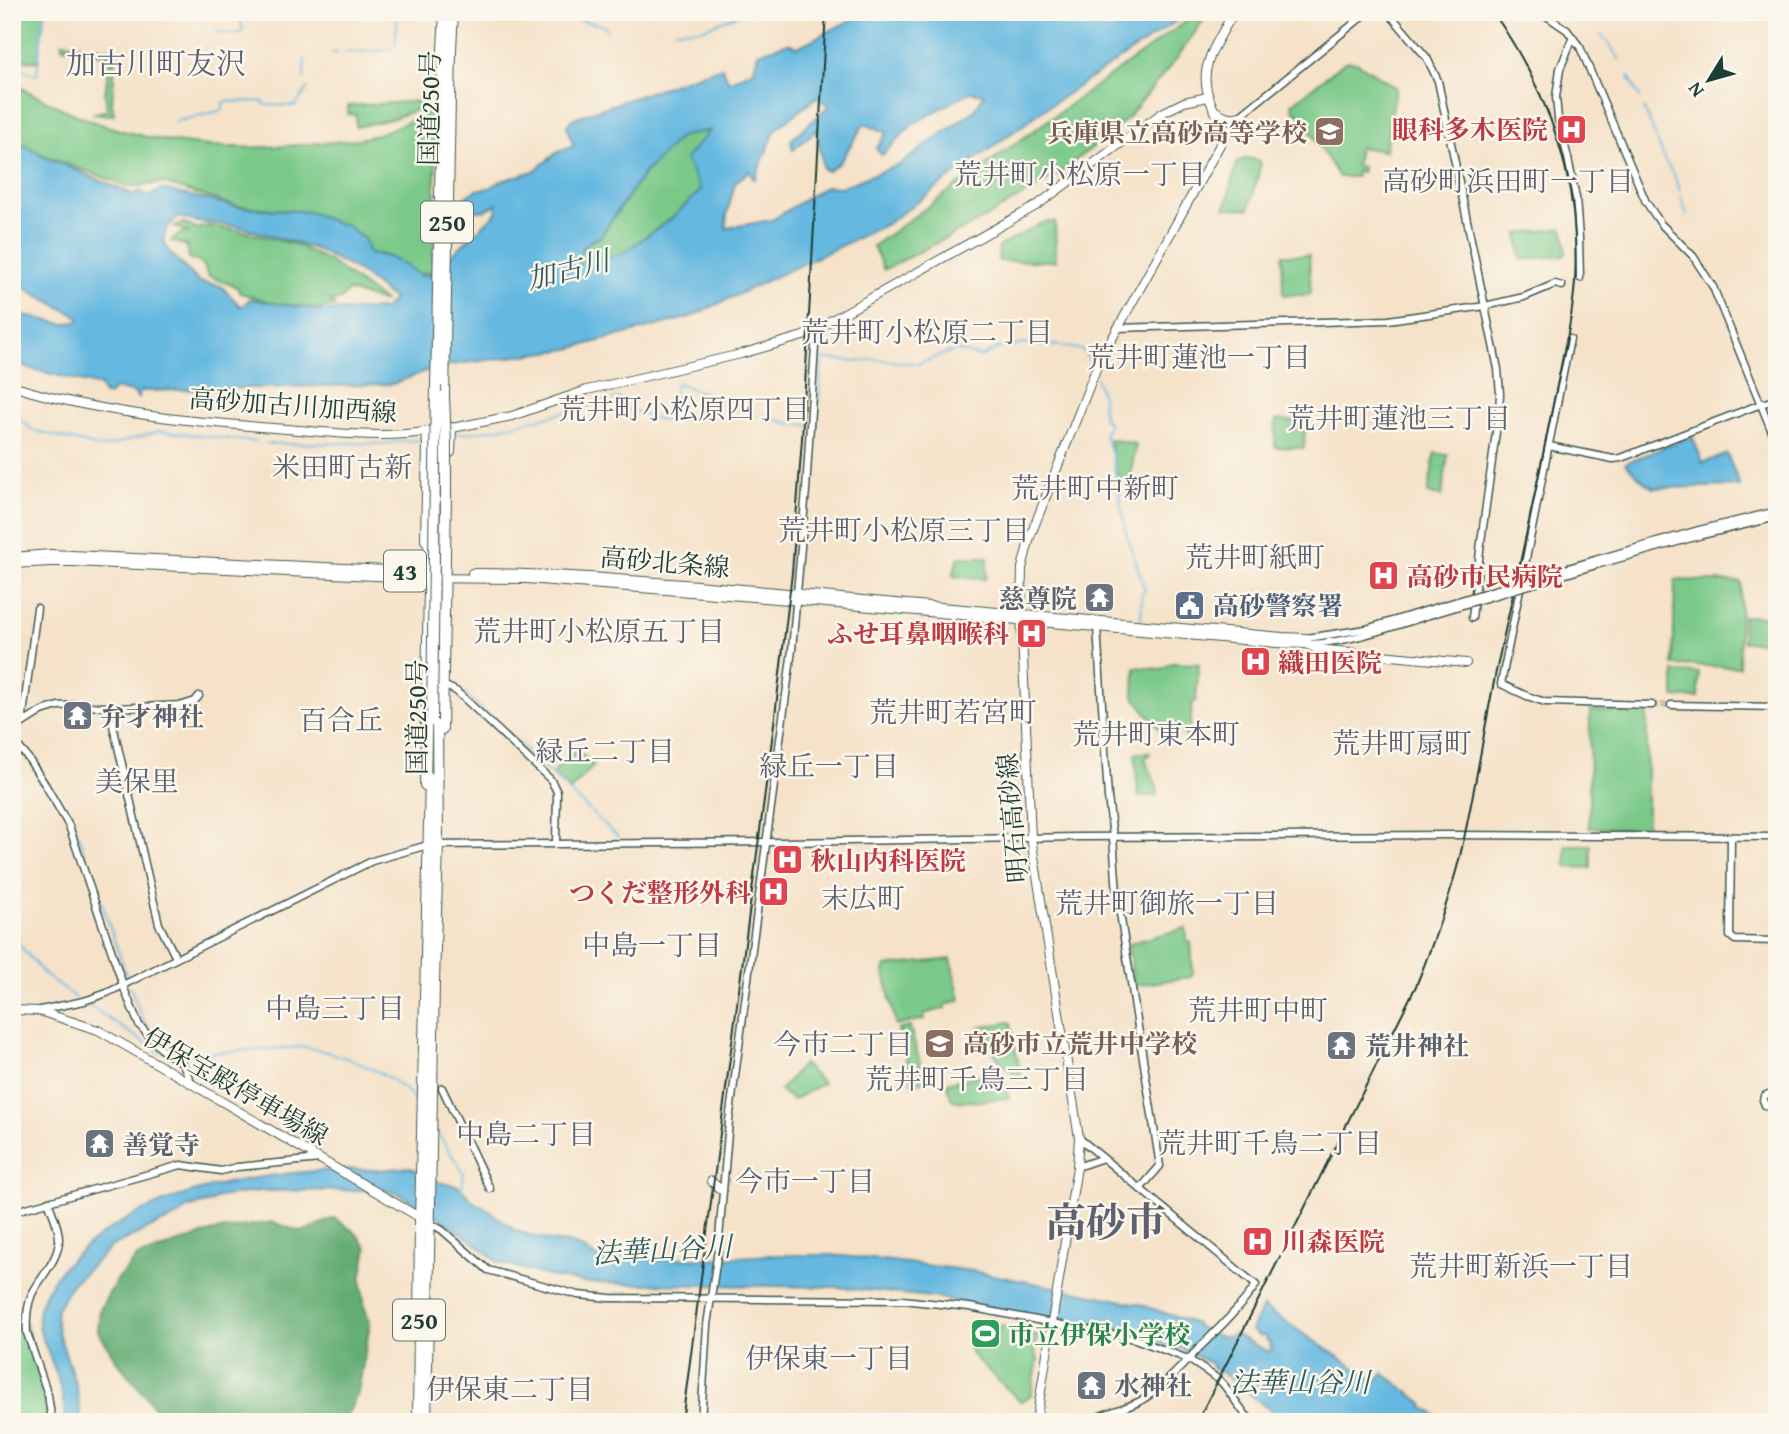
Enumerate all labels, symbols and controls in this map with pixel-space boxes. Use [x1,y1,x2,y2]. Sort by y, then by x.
district label: 加古川町友沢 [66,41,246,85]
north arrow [1674,46,1744,116]
street label: 国道250号 [408,50,450,166]
text: N [1680,76,1710,104]
place label: 眼科多木医院 [1392,110,1548,149]
hospital icon: 眼科多木医院 [1554,112,1588,146]
place label: 兵庫県立高砂高等学校 [1047,113,1307,152]
school or university icon: 兵庫県立高砂高等学校 [1313,115,1347,149]
district label: 荒井町小松原一丁目 [954,153,1206,194]
district label: 高砂町浜田町一丁目 [1382,160,1634,201]
road number: 250 [421,202,473,243]
water label: 加古川 [522,238,617,299]
district label: 荒井町小松原二丁目 [801,311,1053,352]
district label: 荒井町蓮池一丁目 [1087,336,1311,377]
street label: 高砂加古川加西線 [188,378,398,432]
district label: 荒井町小松原四丁目 [558,388,810,429]
district label: 荒井町蓮池三丁目 [1287,397,1511,438]
district label: 米田町古新 [272,446,412,487]
district label: 荒井町中新町 [1011,467,1179,508]
district label: 荒井町小松原三丁目 [778,509,1030,550]
district label: 荒井町紙町 [1185,536,1325,577]
street label: 高砂北条線 [599,537,731,587]
road number: 43 [384,550,426,592]
place label: 高砂市民病院 [1407,557,1563,596]
hospital icon: 高砂市民病院 [1367,559,1401,593]
place label: 慈尊院 [999,579,1077,618]
temple icon: 慈尊院 [1083,581,1117,615]
place label: 高砂警察署 [1213,586,1343,625]
public building icon: 高砂警察署 [1173,588,1207,622]
district label: 荒井町小松原五丁目 [473,610,725,651]
place label: ふせ耳鼻咽喉科 [827,614,1009,653]
hospital icon: ふせ耳鼻咽喉科 [1015,616,1049,650]
place label: 織田医院 [1278,643,1382,682]
hospital icon: 織田医院 [1238,645,1272,679]
street label: 国道250号 [397,659,436,775]
district label: 荒井町若宮町 [869,691,1037,732]
place label: 弁才神社 [100,697,204,736]
temple icon: 弁才神社 [60,699,94,733]
district label: 百合丘 [299,699,383,740]
district label: 荒井町東本町 [1072,713,1240,754]
district label: 荒井町扇町 [1332,722,1472,763]
district label: 緑丘二丁目 [535,730,675,771]
district label: 緑丘一丁目 [759,745,899,786]
street label: 明石高砂線 [987,752,1037,884]
district label: 美保里 [95,760,179,801]
place label: 秋山内科医院 [810,841,966,880]
hospital icon: 秋山内科医院 [770,843,804,877]
place label: つくだ整形外科 [569,873,751,912]
hospital icon: つくだ整形外科 [757,875,791,909]
district label: 末広町 [821,877,905,918]
district label: 荒井町御旅一丁目 [1055,882,1279,923]
district label: 中島一丁目 [582,924,722,965]
district label: 中島三丁目 [265,987,405,1028]
district label: 荒井町中町 [1188,989,1328,1030]
street label: 伊保宝殿停車場線 [136,1017,336,1155]
district label: 今市二丁目 [773,1023,913,1064]
place label: 高砂市立荒井中学校 [963,1024,1197,1063]
school or university icon: 高砂市立荒井中学校 [923,1026,957,1060]
place label: 荒井神社 [1365,1026,1469,1065]
temple icon: 荒井神社 [1325,1028,1359,1062]
district label: 荒井町千鳥三丁目 [865,1058,1089,1099]
district label: 中島二丁目 [456,1113,596,1154]
district label: 荒井町千鳥二丁目 [1158,1122,1382,1163]
place label: 善覚寺 [122,1125,200,1164]
temple icon: 善覚寺 [82,1127,116,1161]
district label: 今市一丁目 [735,1160,875,1201]
district label: 高砂市 [1046,1192,1166,1251]
place label: 川森医院 [1281,1222,1385,1261]
hospital icon: 川森医院 [1241,1224,1275,1258]
water label: 法華山谷川 [591,1225,736,1273]
district label: 荒井町新浜一丁目 [1409,1245,1633,1286]
road number: 250 [393,1300,445,1340]
place label: 市立伊保小学校 [1008,1315,1190,1354]
sports icon: 市立伊保小学校 [968,1317,1002,1351]
district label: 伊保東一丁目 [745,1337,913,1378]
water label: 法華山谷川 [1230,1361,1373,1402]
place label: 水神社 [1114,1366,1192,1405]
district label: 伊保東二丁目 [426,1368,594,1409]
temple icon: 水神社 [1074,1368,1108,1402]

